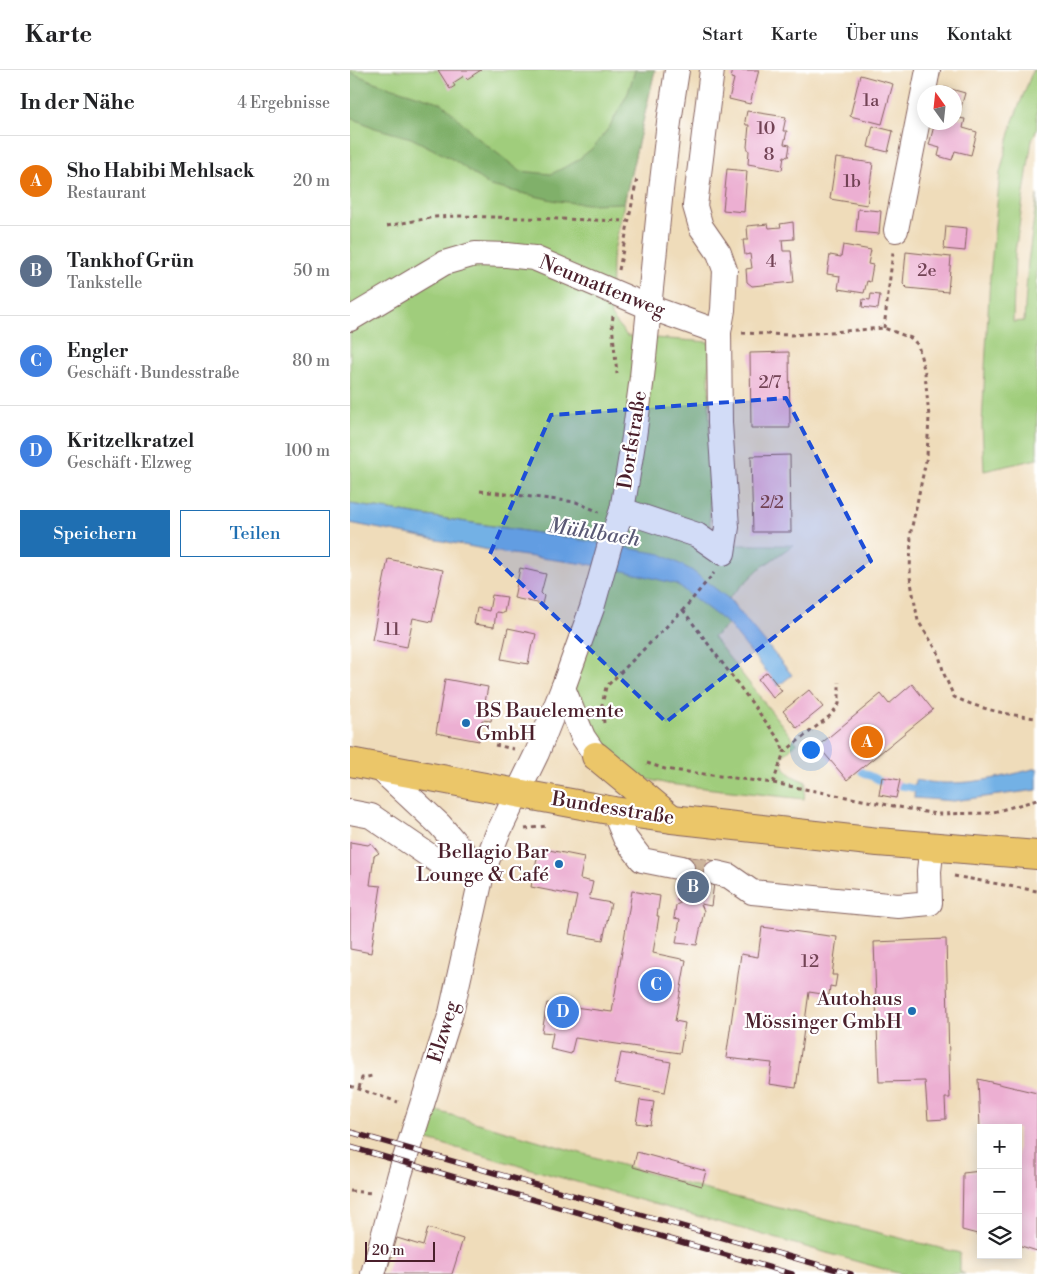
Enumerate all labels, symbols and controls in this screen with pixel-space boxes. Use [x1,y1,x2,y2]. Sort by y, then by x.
text: Karte [25,20,92,50]
text: Start [702,23,743,46]
text: Karte [771,23,818,46]
text: Über uns [846,23,919,46]
text: Kontakt [947,23,1012,46]
north arrow [917,85,962,130]
house number: 1a [863,89,880,112]
text: In der Nähe [20,90,135,116]
text: 4 Ergebnisse [237,93,330,113]
house number: 10 [756,117,776,140]
house number: 8 [763,143,775,166]
text: Sho Habibi Mehlsack [67,159,255,183]
house number: 1b [843,170,861,193]
text: A [30,171,42,191]
text: 20 m [293,171,330,191]
text: Restaurant [67,183,146,203]
text: Tankhof Grün [67,249,194,273]
street label: Neumattenweg [535,250,669,324]
house number: 4 [766,250,777,273]
house number: 2e [917,259,937,282]
text: B [30,261,42,281]
text: 50 m [293,261,330,281]
text: Tankstelle [67,273,142,293]
text: Engler [67,339,129,363]
text: C [30,351,42,371]
text: 80 m [292,351,330,371]
text: Geschäft · Bundesstraße [67,363,240,383]
house number: 2/7 [759,371,781,394]
street label: Dorfstraße [613,389,653,491]
text: Kritzelkratzel [67,429,194,453]
text: D [30,441,42,461]
text: 100 m [285,441,330,461]
text: Geschäft · Elzweg [67,453,192,473]
house number: 2/2 [760,491,784,514]
button: Speichern [20,510,170,557]
button: Teilen [180,510,330,557]
water label: Mühlbach [546,513,642,553]
house number: 11 [384,618,400,641]
place label: BS Bauelemente GmbH [475,699,624,747]
marker: BS Bauelemente GmbH [460,717,472,729]
pin: A [851,723,883,761]
your location [798,737,824,763]
street label: Bundesstraße [549,787,676,831]
place label: Bellagio Bar Lounge & Café [416,840,549,888]
marker: Bellagio Bar Lounge & Café [553,858,565,870]
pin: B [677,868,709,906]
house number: 12 [801,950,819,973]
pin: C [640,966,672,1004]
place label: Autohaus Mössinger GmbH [744,987,902,1035]
pin: D [547,993,579,1031]
street label: Elzweg [423,997,465,1066]
marker: Autohaus Mössinger GmbH [906,1005,918,1017]
map controls [977,1124,1022,1259]
button: + [977,1124,1022,1169]
button: − [977,1169,1022,1214]
button: layers [977,1214,1022,1259]
scale bar [365,1239,435,1262]
text: 20 m [372,1242,404,1260]

